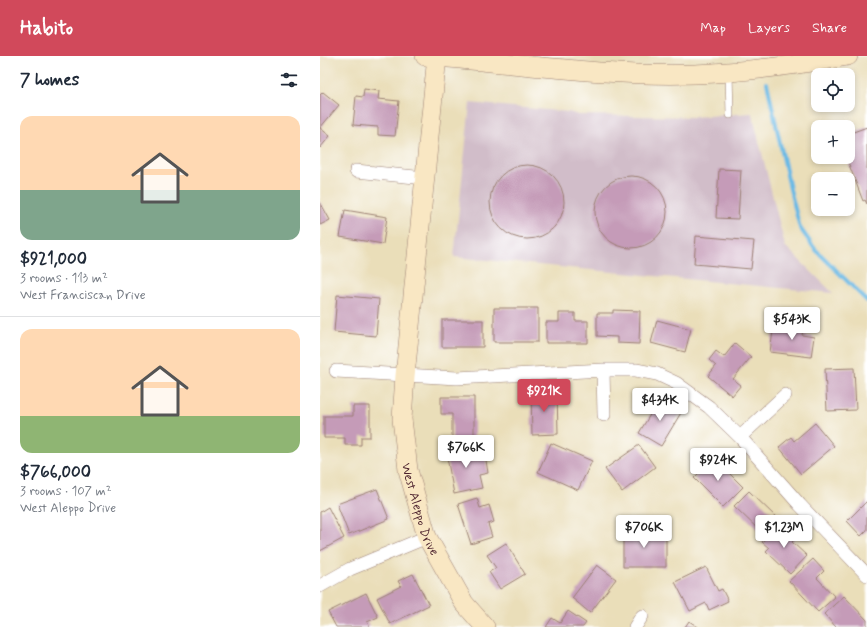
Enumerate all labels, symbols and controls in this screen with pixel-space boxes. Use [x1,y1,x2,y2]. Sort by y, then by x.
text: Habito [20,16,73,41]
text: Map [700,19,726,37]
text: Layers [748,19,790,37]
text: Share [812,19,847,37]
map controls [811,68,855,216]
button: locate [811,68,855,112]
text: 7 homes [20,69,79,91]
icon: filters [278,69,300,91]
button: + [811,120,855,164]
icon: home [124,142,196,214]
button: − [811,172,855,216]
text: $921,000 [20,248,87,270]
text: 3 rooms · 113 m² [20,270,108,287]
text: West Franciscan Drive [20,287,146,304]
pin: $543K [764,307,820,341]
text: $543K [773,311,811,328]
icon: home [124,355,196,427]
pin: $921K [516,379,572,413]
text: $921K [526,383,562,400]
pin: $434K [632,388,688,422]
text: $434K [641,392,679,409]
pin: $766K [438,435,494,469]
text: $766K [447,439,485,456]
pin: $924K [690,448,746,482]
text: $924K [699,452,737,469]
text: $766,000 [20,461,91,483]
street label: West Aleppo Drive [397,462,443,559]
text: 3 rooms · 107 m² [20,483,112,500]
text: West Aleppo Drive [20,500,116,517]
pin: $706K [616,515,672,549]
pin: $1.23M [751,515,817,549]
text: $706K [625,519,663,536]
text: $1.23M [764,519,804,536]

